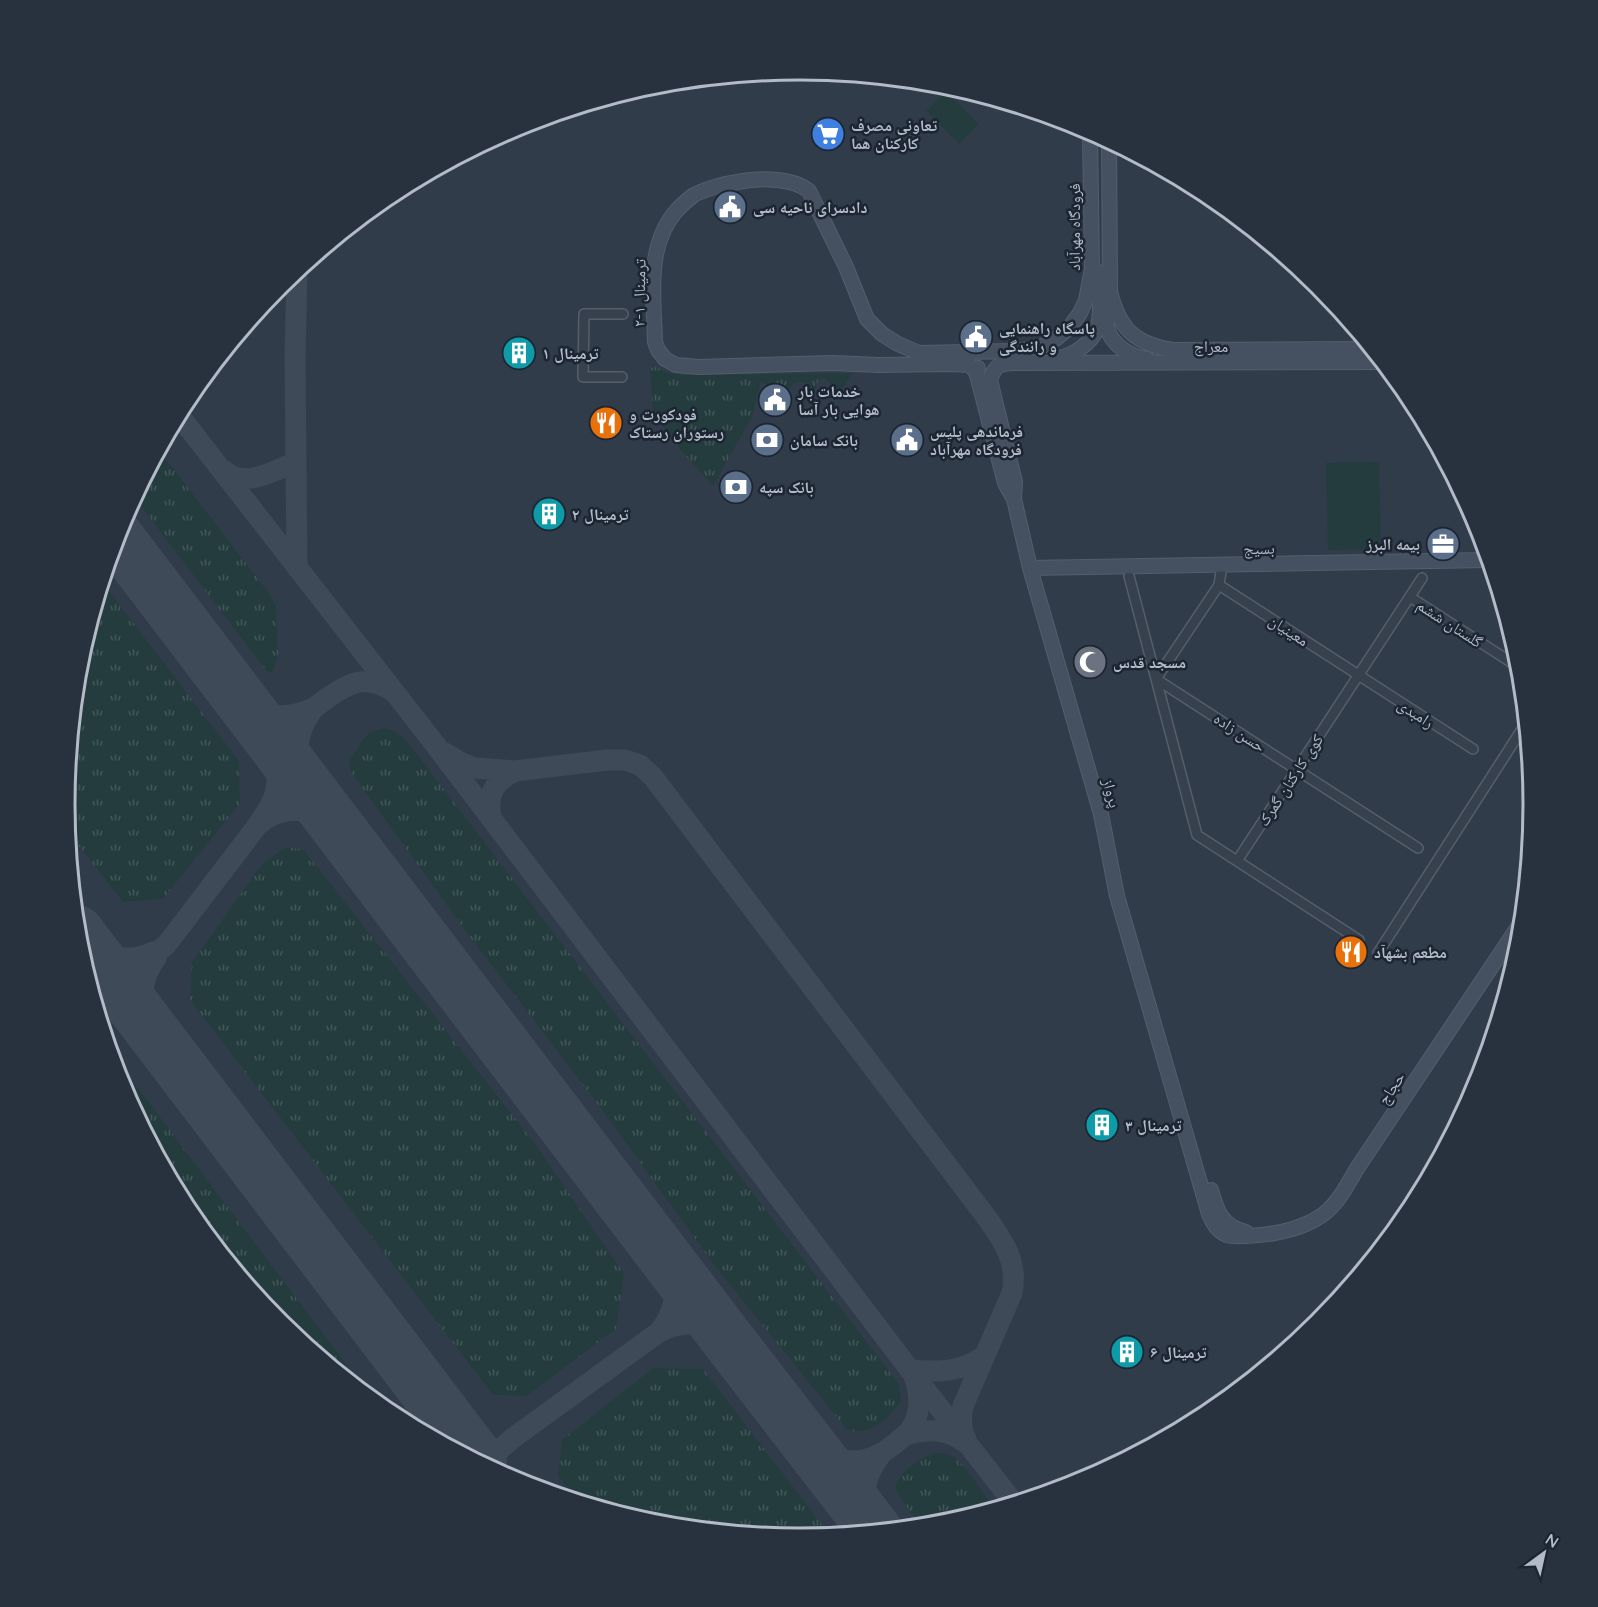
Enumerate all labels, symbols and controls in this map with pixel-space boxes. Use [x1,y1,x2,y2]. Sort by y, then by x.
place label: تعاونی مصرف کارکنان هما [851,115,938,153]
supermarket icon: تعاونی مصرف کارکنان هما [810,116,846,152]
street label: فرودگاه مهرآباد [1064,183,1084,271]
public building icon: دادسرای ناحیه سی [712,189,748,225]
place label: دادسرای ناحیه سی [753,197,868,217]
street label: ترمینال ۱-۲ [628,258,651,327]
place label: پاسگاه راهنمایی و رانندگی [999,318,1095,356]
public building icon: پاسگاه راهنمایی و رانندگی [958,319,994,355]
building icon: ترمینال ۱ [501,335,537,371]
street label: معراج [1194,336,1228,357]
place label: ترمینال ۱ [542,343,599,363]
place label: خدمات بار هوایی بار آسا [797,381,880,419]
public building icon: خدمات بار هوایی بار آسا [757,382,793,418]
place label: فودکورت و رستوران رستاک [629,404,724,442]
restaurant icon: فودکورت و رستوران رستاک [588,405,624,441]
place label: فرماندهی پلیس فرودگاه مهرآباد [930,421,1023,459]
bank icon: بانک سامان [749,422,785,458]
public building icon: فرماندهی پلیس فرودگاه مهرآباد [889,422,925,458]
place label: بانک سامان [790,430,858,450]
bank icon: بانک سپه [718,469,754,505]
place label: بانک سپه [759,477,814,497]
building icon: ترمینال ۲ [531,496,567,532]
place label: ترمینال ۲ [572,504,629,524]
office icon: بیمه البرز [1425,526,1461,562]
place label: بیمه البرز [1365,534,1420,554]
street label: بسیج [1243,538,1275,559]
street label: گلستان ششم [1413,594,1487,653]
street label: معینیان [1265,610,1313,651]
mosque icon: مسجد قدس [1072,644,1108,680]
place label: مسجد قدس [1113,652,1186,672]
street label: رامبدی [1393,694,1438,733]
street label: حسن زاده [1210,708,1270,757]
street label: کوی کارکنان گمرک [1253,730,1328,830]
street label: پرواز [1098,775,1126,810]
restaurant icon: مطعم بشهآد [1333,934,1369,970]
place label: مطعم بشهآد [1374,942,1447,964]
street label: حجاج [1373,1068,1410,1109]
building icon: ترمینال ۳ [1084,1107,1120,1143]
place label: ترمینال ۳ [1125,1115,1182,1135]
building icon: ترمینال ۶ [1109,1334,1145,1370]
place label: ترمینال ۶ [1150,1342,1207,1362]
north arrow [1514,1523,1574,1583]
text: N [1542,1529,1563,1552]

